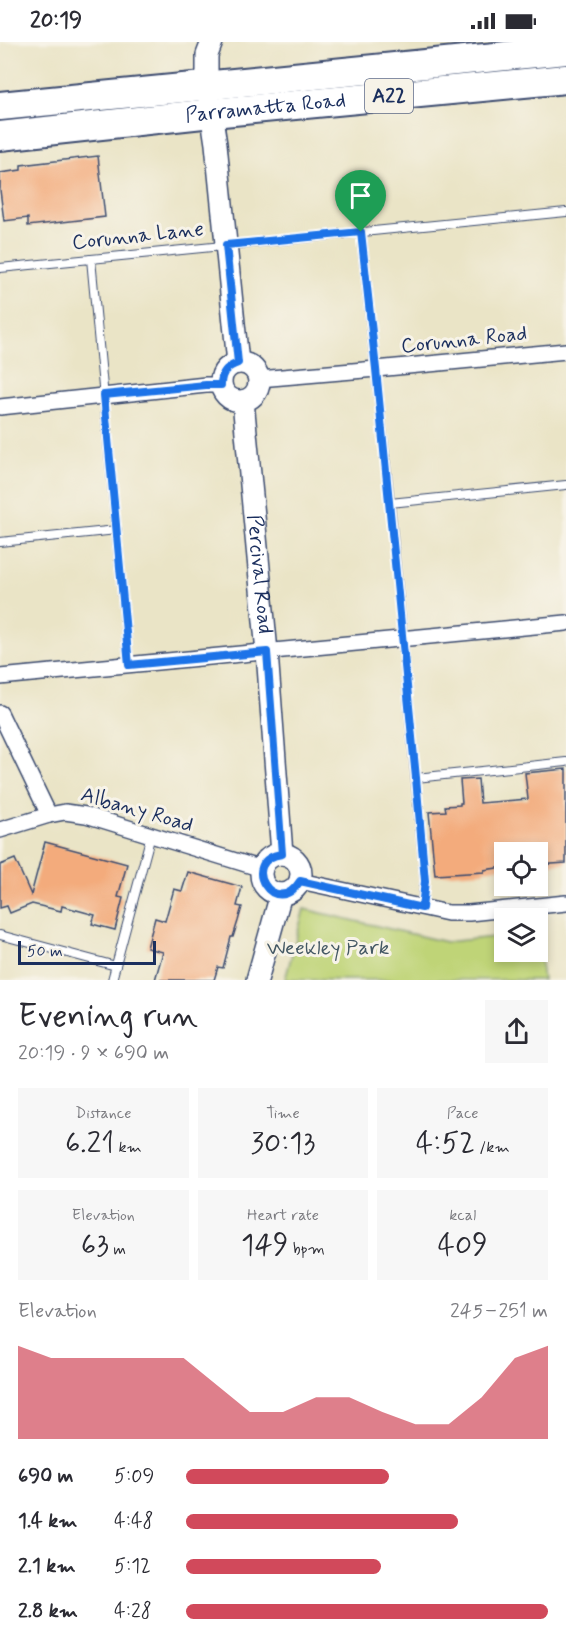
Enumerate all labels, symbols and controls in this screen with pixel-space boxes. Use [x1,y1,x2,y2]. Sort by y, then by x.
text: 20:19 [30,7,82,35]
road number: A22 [365,79,413,113]
street label: Parramatta Road [184,86,347,130]
pin [335,170,386,232]
icon: arrive [344,179,377,212]
street label: Corunna Lane [71,215,205,257]
street label: Corunna Road [400,319,528,361]
street label: Percival Road [240,513,279,635]
street label: Albany Road [78,781,196,839]
map controls [494,842,548,962]
button: locate [494,842,548,896]
button: layers [494,908,548,962]
park label: Weekley Park [267,934,390,962]
scale bar [18,938,156,965]
text: 50 m [27,941,63,962]
text: Evening run [18,995,198,1039]
button: share [485,1000,548,1063]
text: 20:19 · 9 × 690 m [18,1040,169,1067]
text: Distance [75,1103,131,1124]
text: Time [266,1103,300,1124]
text: Pace [447,1103,479,1124]
text: 6.21 [65,1124,114,1163]
text: 30:13 [251,1124,315,1163]
text: 4:52 [416,1124,475,1163]
text: km [114,1137,142,1158]
text: /km [475,1137,510,1158]
text: Elevation [72,1205,135,1226]
text: Heart rate [247,1205,319,1226]
text: kcal [449,1205,476,1226]
text: 63 [81,1226,109,1265]
text: 149 [241,1226,288,1265]
text: 409 [437,1226,488,1265]
text: m [109,1239,126,1260]
text: bpm [288,1239,325,1260]
text: Elevation [18,1298,97,1325]
text: 245–251 m [450,1298,548,1325]
text: 690 m [18,1463,74,1490]
text: 5:09 [114,1463,154,1490]
text: 1.4 km [18,1508,77,1535]
text: 4:48 [114,1508,154,1535]
text: 2.1 km [18,1553,75,1580]
text: 5:12 [114,1553,151,1580]
text: 2.8 km [18,1598,78,1625]
text: 4:28 [114,1598,152,1625]

